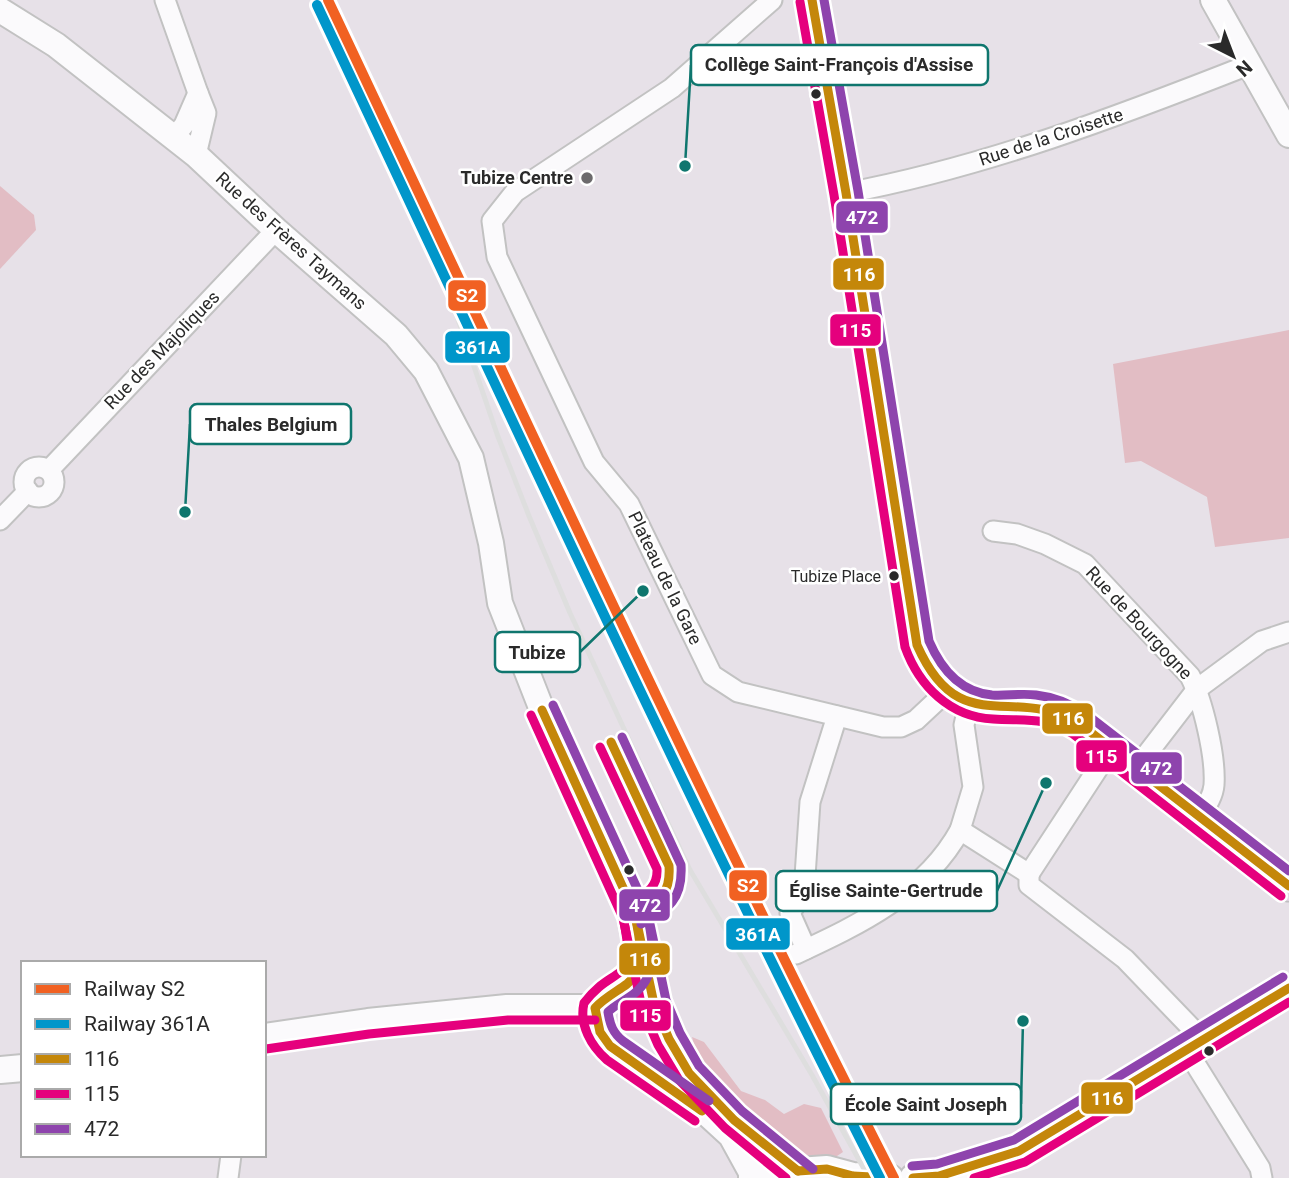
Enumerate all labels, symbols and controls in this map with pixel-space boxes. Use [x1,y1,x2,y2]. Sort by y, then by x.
north arrow [1198,21,1268,91]
callout: Collège Saint-François d'Assise [691,45,988,85]
text: Collège Saint-François d'Assise [705,53,973,76]
text: N [1231,55,1257,81]
unlabelled marker [809,87,823,101]
street label: Rue de la Croisette [976,103,1126,170]
street label: Rue des Frères Taymans [212,167,371,314]
place label: Tubize Centre [460,167,573,188]
marker: Tubize Centre [579,170,595,186]
line badge: 472 [835,200,889,234]
text: 472 [846,206,878,229]
line badge: 116 [832,257,885,291]
text: 116 [843,263,875,286]
line badge: S2 [447,279,487,312]
text: S2 [456,284,478,307]
street label: Rue des Majoliques [100,286,223,413]
line badge: 115 [829,313,882,347]
text: 115 [839,319,871,342]
line badge: 361A [444,330,511,364]
text: 361A [455,336,501,359]
callout: Thales Belgium [190,404,351,444]
text: Thales Belgium [205,413,337,436]
street label: Plateau de la Gare [624,508,707,648]
street label: Rue de Bourgogne [1082,562,1197,683]
place label: Tubize Place [791,567,881,586]
marker: Tubize Place [887,569,901,583]
callout: Tubize [495,632,580,672]
text: Tubize [508,641,566,664]
line badge: 116 [1041,702,1094,735]
text: 116 [1052,707,1084,730]
line badge: 115 [1075,739,1128,773]
text: 115 [1085,745,1117,768]
line badge: 472 [1130,751,1183,785]
text: 472 [1140,757,1172,780]
unlabelled marker [622,863,636,877]
line badge: S2 [728,869,768,902]
callout: Église Sainte-Gertrude [776,871,997,911]
text: S2 [737,874,759,897]
text: Église Sainte-Gertrude [789,879,983,902]
line badge: 472 [618,888,671,922]
text: 472 [629,894,661,917]
line badge: 361A [725,917,791,951]
text: 361A [735,923,781,946]
line badge: 116 [618,942,671,976]
text: 116 [629,948,661,971]
legend [21,961,266,1157]
text: Railway S2 [84,977,185,1001]
line badge: 115 [619,999,672,1032]
text: 115 [629,1004,661,1027]
text: Railway 361A [84,1012,210,1036]
unlabelled marker [1202,1044,1216,1058]
text: 116 [84,1047,119,1071]
line badge: 116 [1080,1081,1134,1115]
text: 115 [84,1082,119,1106]
callout: École Saint Joseph [831,1084,1021,1124]
text: 116 [1091,1087,1123,1110]
text: École Saint Joseph [845,1093,1007,1116]
text: 472 [84,1117,120,1141]

